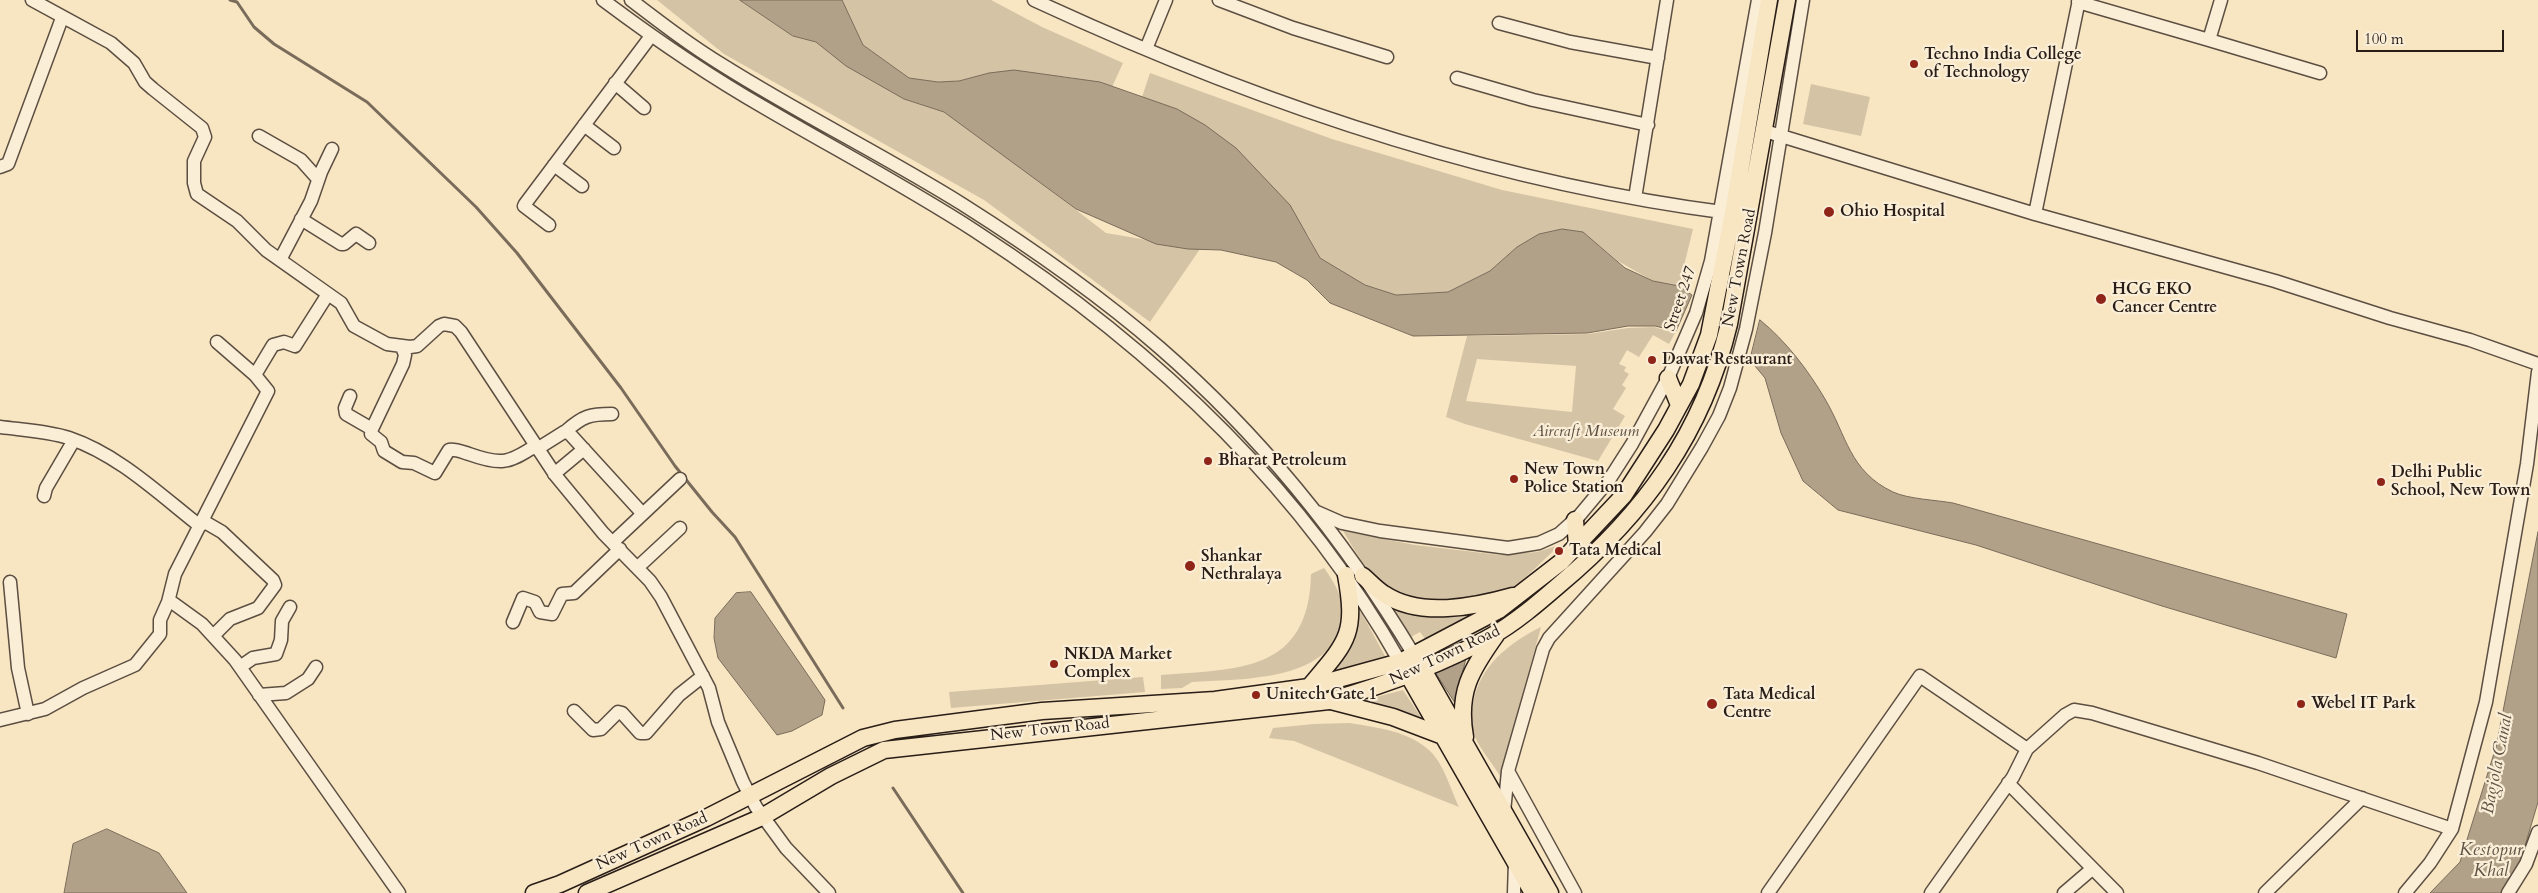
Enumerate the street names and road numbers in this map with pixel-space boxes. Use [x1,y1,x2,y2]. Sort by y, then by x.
street label: New Town Road [1719,207,1761,329]
street label: Street 247 [1661,264,1701,334]
street label: New Town Road [1387,622,1503,690]
street label: New Town Road [989,714,1111,746]
street label: New Town Road [593,809,711,875]

